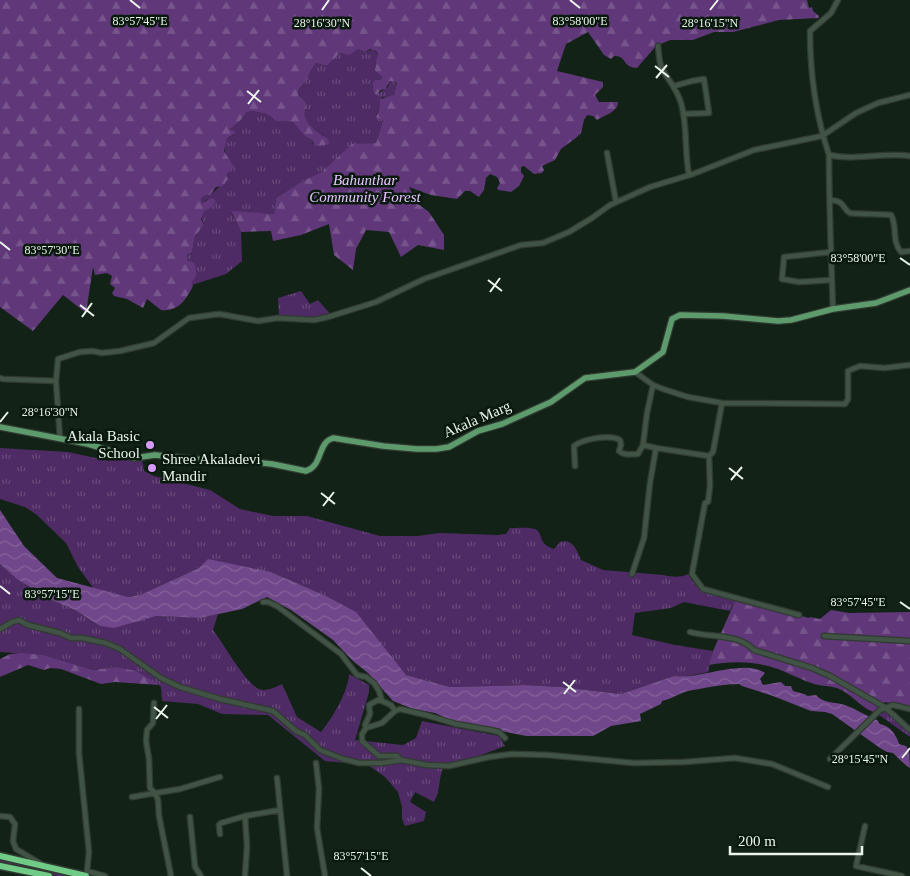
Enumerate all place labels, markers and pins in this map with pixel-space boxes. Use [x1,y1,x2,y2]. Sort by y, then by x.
place label: Akala Basic School [67,428,140,461]
marker: Akala Basic School [144,439,156,451]
place label: Shree Akaladevi Mandir [162,451,261,484]
marker: Shree Akaladevi Mandir [146,462,158,474]

